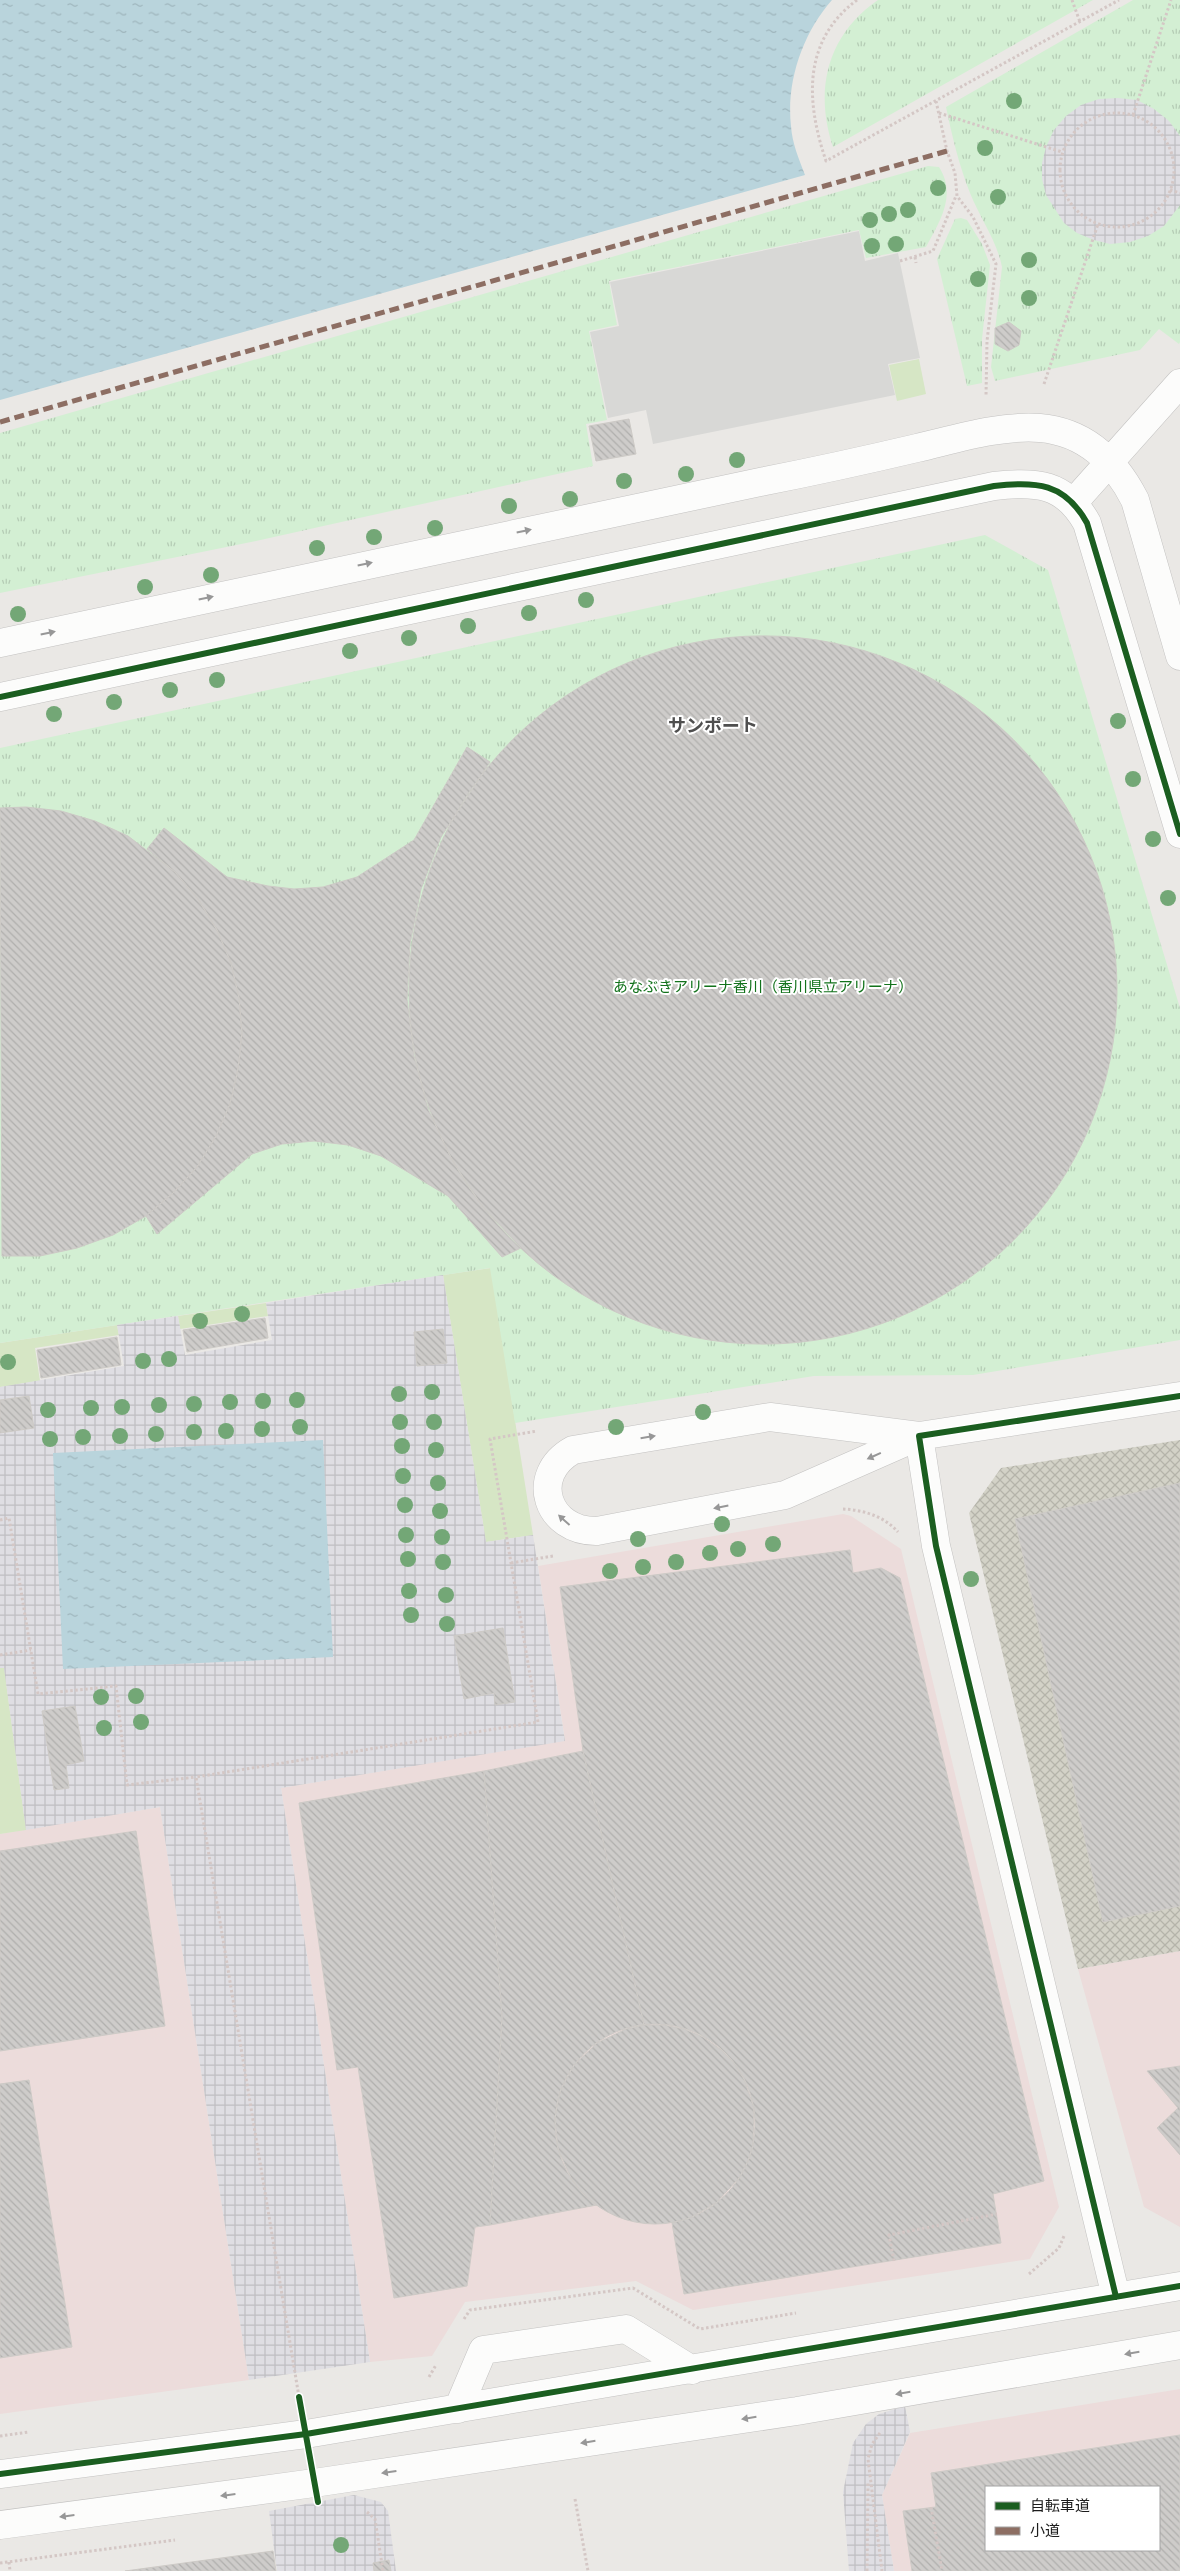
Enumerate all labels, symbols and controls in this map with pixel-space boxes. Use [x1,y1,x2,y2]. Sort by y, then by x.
one-way arrow [517,527,532,535]
one-way arrow [358,560,373,568]
one-way arrow [199,594,214,602]
one-way arrow [40,629,55,637]
district label: サンポート [668,715,758,736]
park label: あなぶきアリーナ香川（香川県立アリーナ） [613,978,913,995]
one-way arrow [640,1432,656,1440]
one-way arrow [867,1452,881,1460]
one-way arrow [713,1504,729,1512]
one-way arrow [557,1515,570,1526]
one-way arrow [1124,2350,1140,2358]
one-way arrow [894,2389,910,2397]
one-way arrow [740,2414,756,2422]
one-way arrow [580,2439,596,2447]
one-way arrow [381,2469,397,2477]
legend [985,2486,1160,2551]
one-way arrow [220,2491,236,2499]
text: 自転車道 [1030,2497,1090,2514]
one-way arrow [59,2512,75,2520]
text: 小道 [1030,2522,1060,2539]

